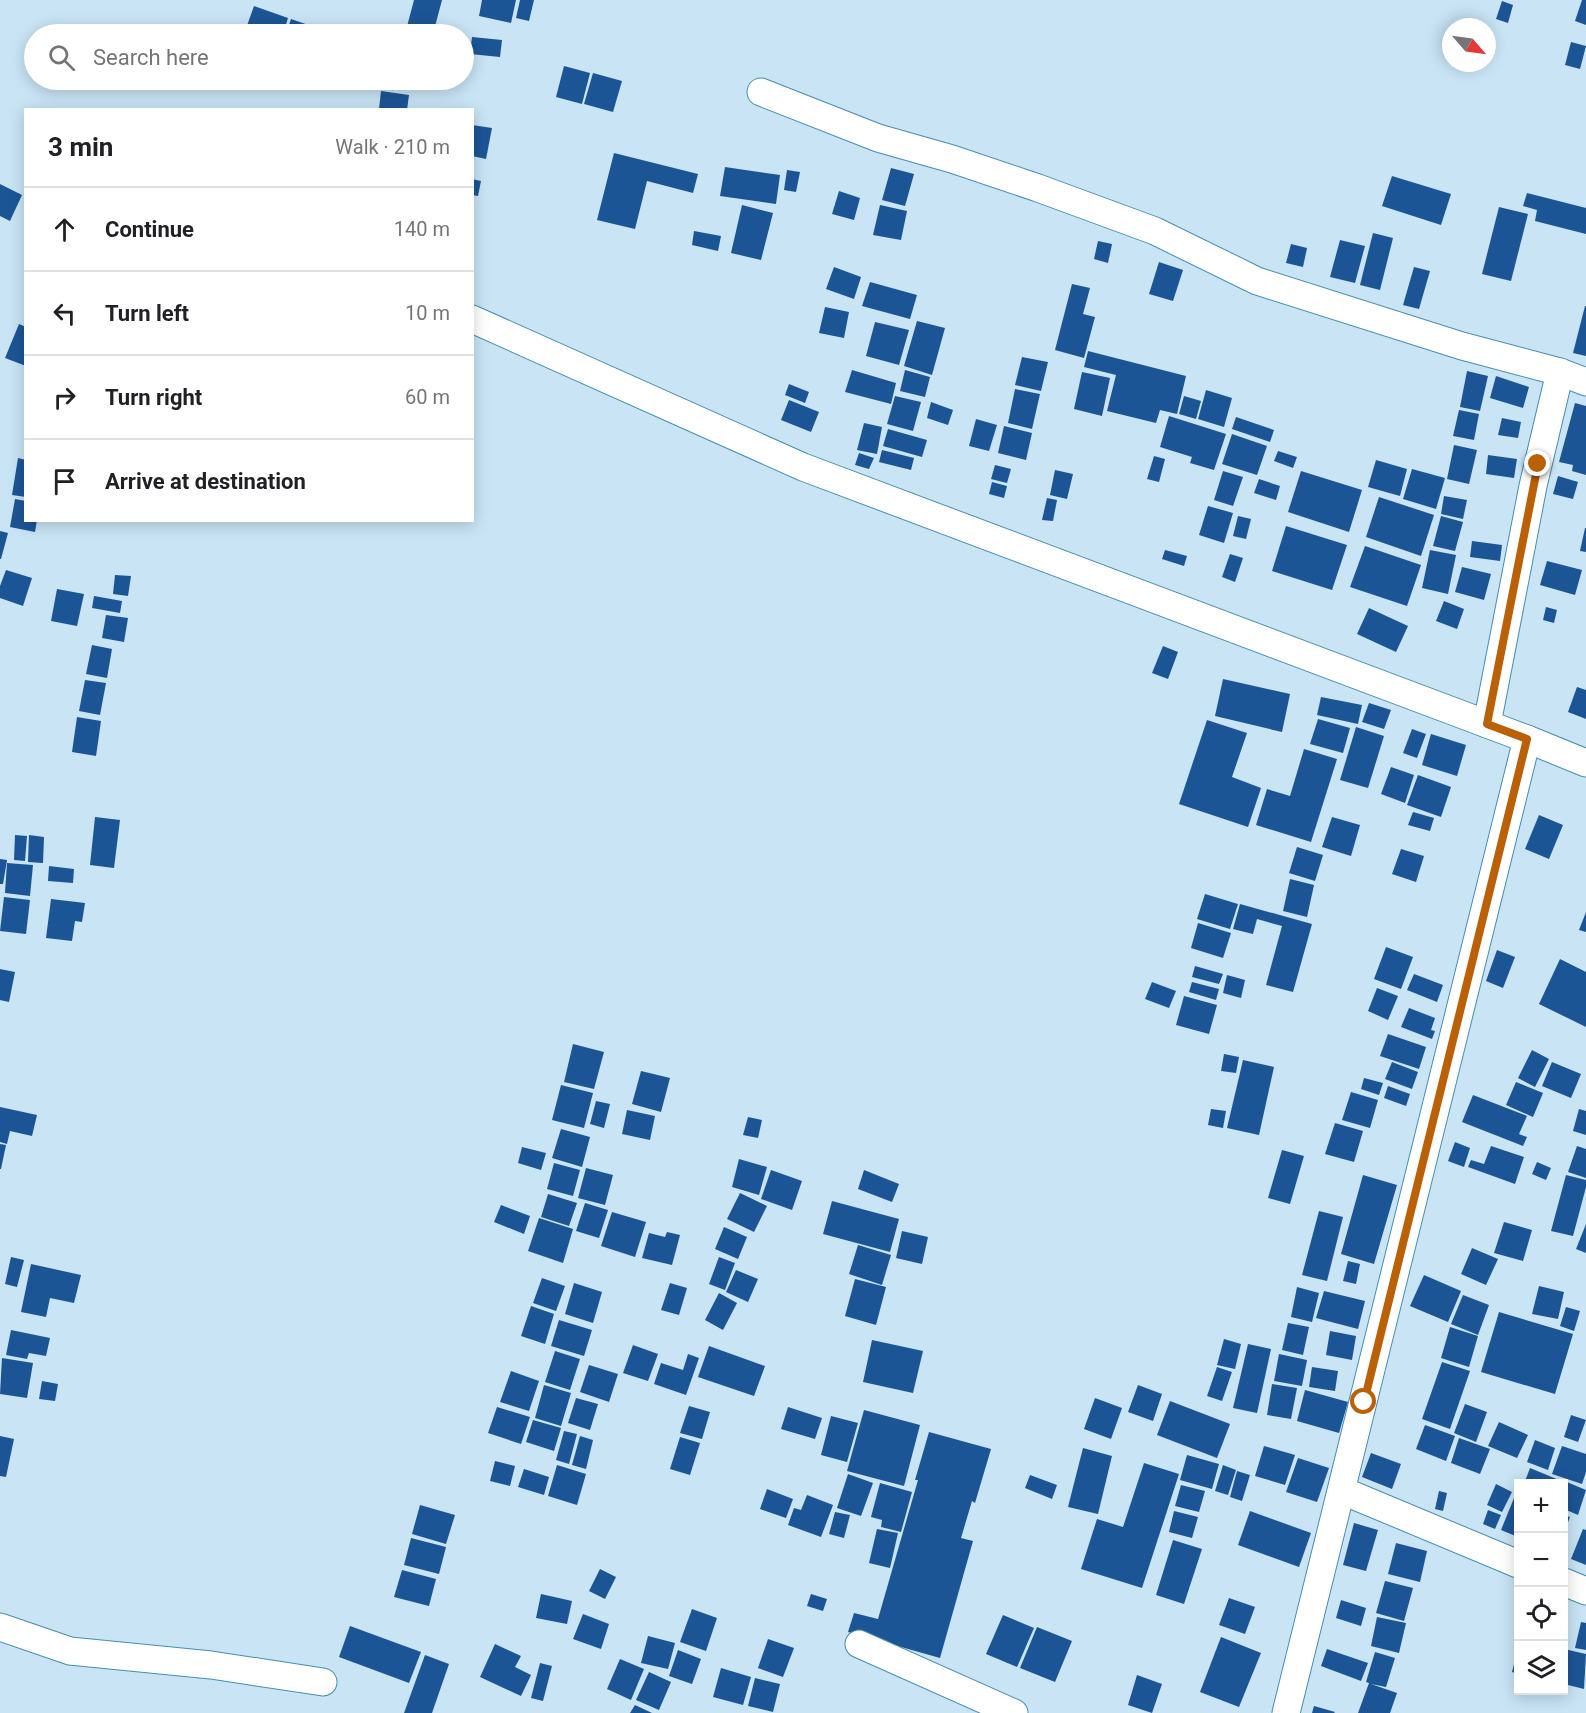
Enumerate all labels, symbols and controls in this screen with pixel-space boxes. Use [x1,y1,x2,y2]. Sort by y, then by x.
north arrow [1442,18,1496,72]
search box [24,24,474,90]
icon: search [45,41,78,74]
text: Search here [93,45,209,70]
text: 3 min [48,132,113,162]
text: Walk · 210 m [335,135,450,159]
icon: ahead [48,213,81,246]
text: Continue [105,217,194,242]
text: 140 m [394,217,450,241]
icon: left [48,297,81,330]
text: Turn left [105,301,189,326]
text: 10 m [405,301,450,325]
icon: right [48,381,81,414]
text: Turn right [105,385,202,410]
text: 60 m [405,385,450,409]
route end [1524,450,1550,476]
icon: arrive [48,465,81,498]
text: Arrive at destination [105,469,306,494]
route start [1350,1388,1376,1414]
map controls [1514,1479,1568,1695]
button: + [1514,1479,1568,1533]
button: − [1514,1533,1568,1587]
button: locate [1514,1587,1568,1641]
button: layers [1514,1641,1568,1695]

